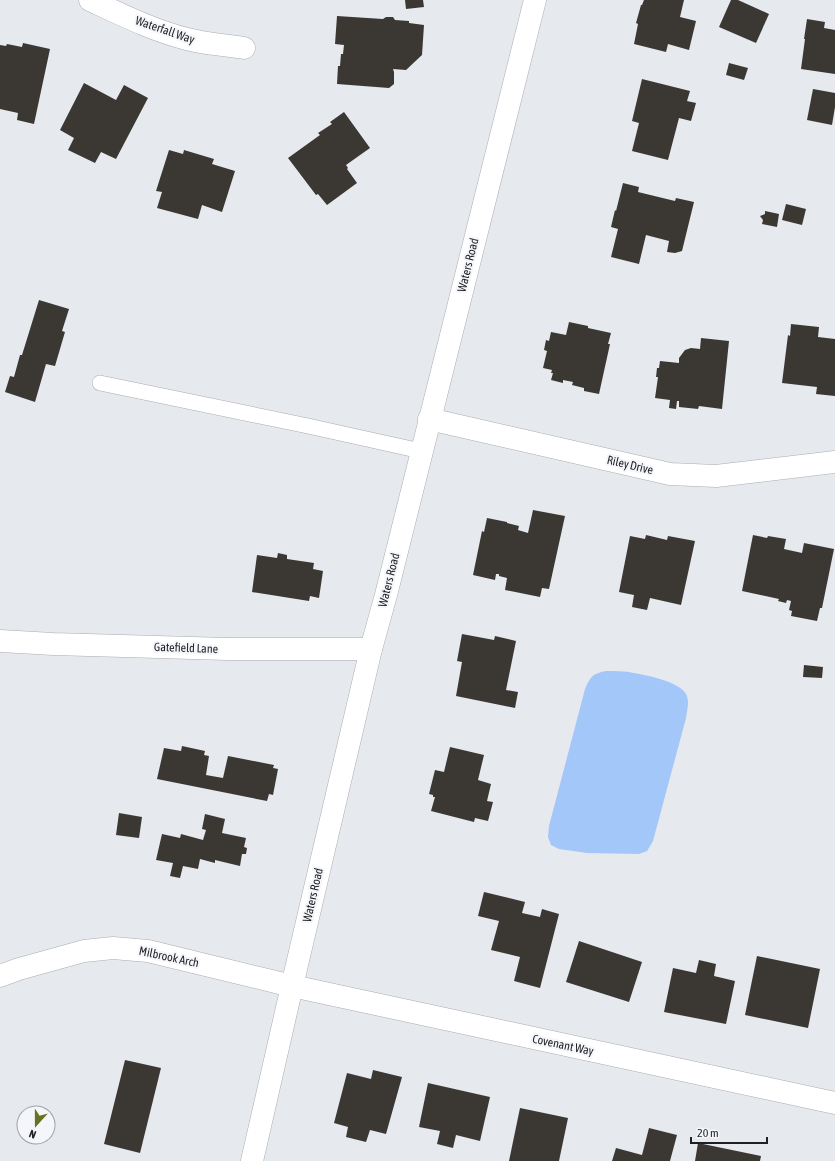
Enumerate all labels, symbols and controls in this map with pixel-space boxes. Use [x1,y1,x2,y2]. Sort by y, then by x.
street label: Waterfall Way [133,13,197,47]
street label: Waters Road [455,237,481,293]
street label: Riley Drive [606,453,654,477]
street label: Waters Road [376,552,402,608]
street label: Gatefield Lane [154,640,218,656]
street label: Waters Road [300,867,326,923]
street label: Milbrook Arch [138,944,200,970]
street label: Covenant Way [531,1032,595,1058]
north arrow [16,1105,56,1145]
scale bar [691,1119,767,1145]
text: 20 m [697,1126,719,1140]
text: N [27,1128,38,1141]

